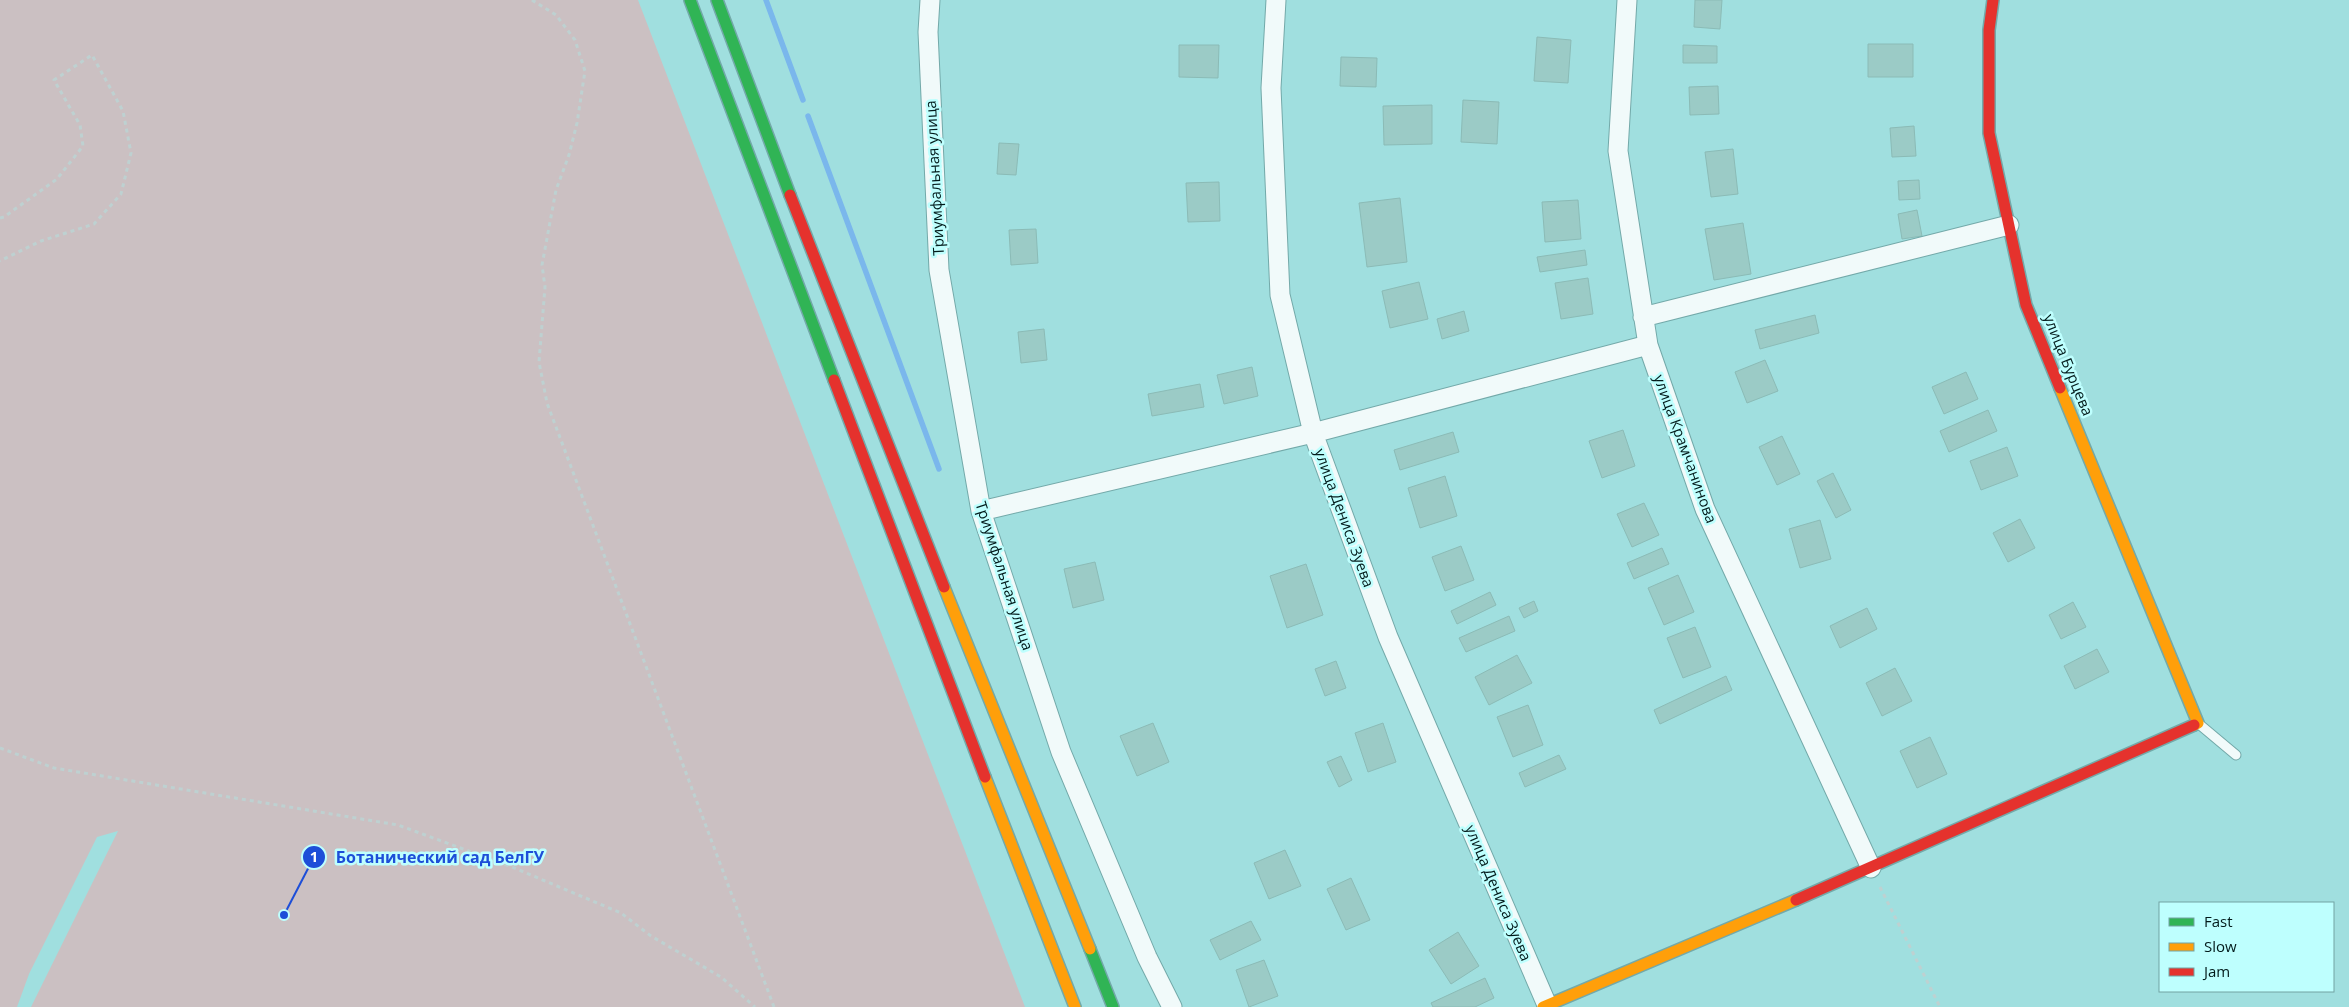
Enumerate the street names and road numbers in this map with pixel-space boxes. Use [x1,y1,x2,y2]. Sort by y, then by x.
street label: Триумфальная улица [920,100,948,256]
street label: улица Бурцева [2039,311,2098,418]
street label: улица Крамчанинова [1650,372,1722,526]
street label: улица Дениса Зуева [1311,446,1379,590]
street label: Триумфальная улица [971,499,1038,653]
street label: улица Дениса Зуева [1461,821,1537,964]

